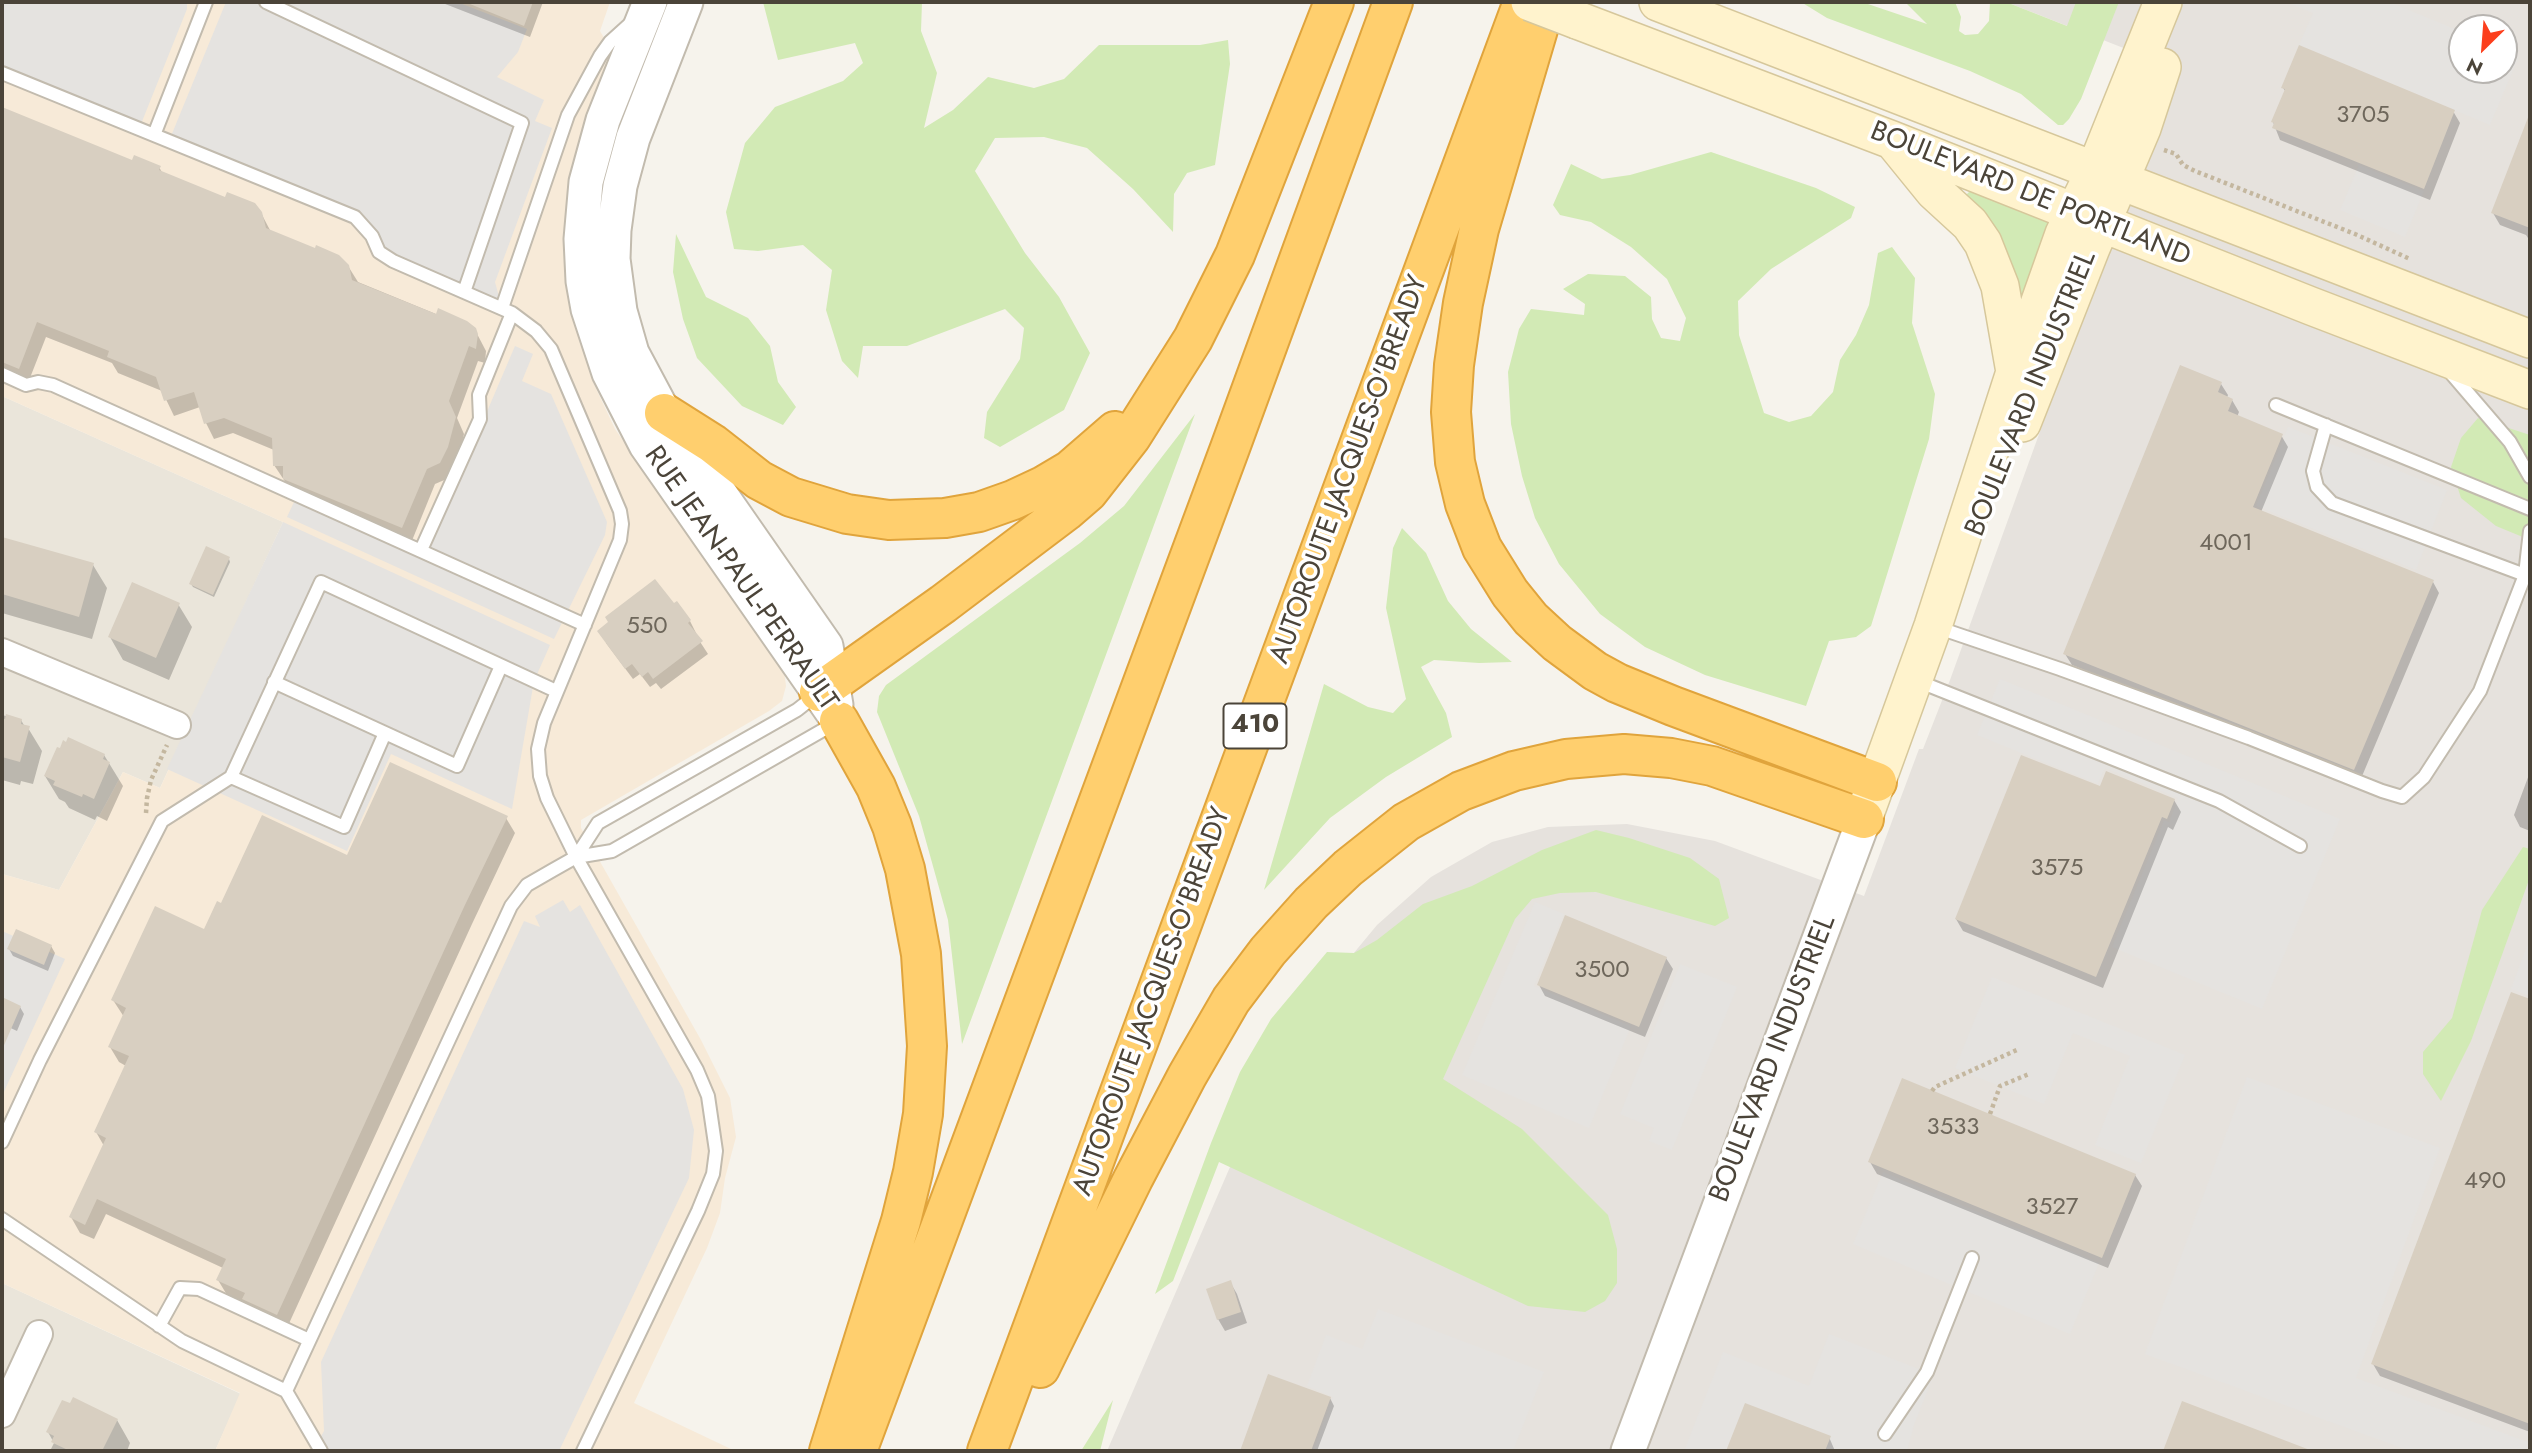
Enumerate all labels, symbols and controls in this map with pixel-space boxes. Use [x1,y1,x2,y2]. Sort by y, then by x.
north arrow [2448,14,2518,84]
text: N [2462,51,2487,82]
house number: 3705 [2336,102,2390,130]
street label: BOULEVARD DE PORTLAND [1865,115,2195,275]
street label: BOULEVARD INDUSTRIEL [1959,247,2105,541]
street label: AUTOROUTE JACQUES-O'BREADY [1264,271,1436,669]
street label: RUE JEAN-PAUL-PERRAULT [636,440,844,718]
house number: 4001 [2199,530,2253,558]
house number: 550 [626,613,668,641]
road number: 410 [1224,704,1286,748]
street label: AUTOROUTE JACQUES-O'BREADY [1067,803,1239,1201]
house number: 3575 [2031,855,2083,883]
street label: BOULEVARD INDUSTRIEL [1704,911,1844,1207]
house number: 3500 [1574,957,1630,985]
house number: 3533 [1927,1114,1979,1142]
house number: 490 [2464,1168,2506,1196]
house number: 3527 [2026,1194,2078,1222]

